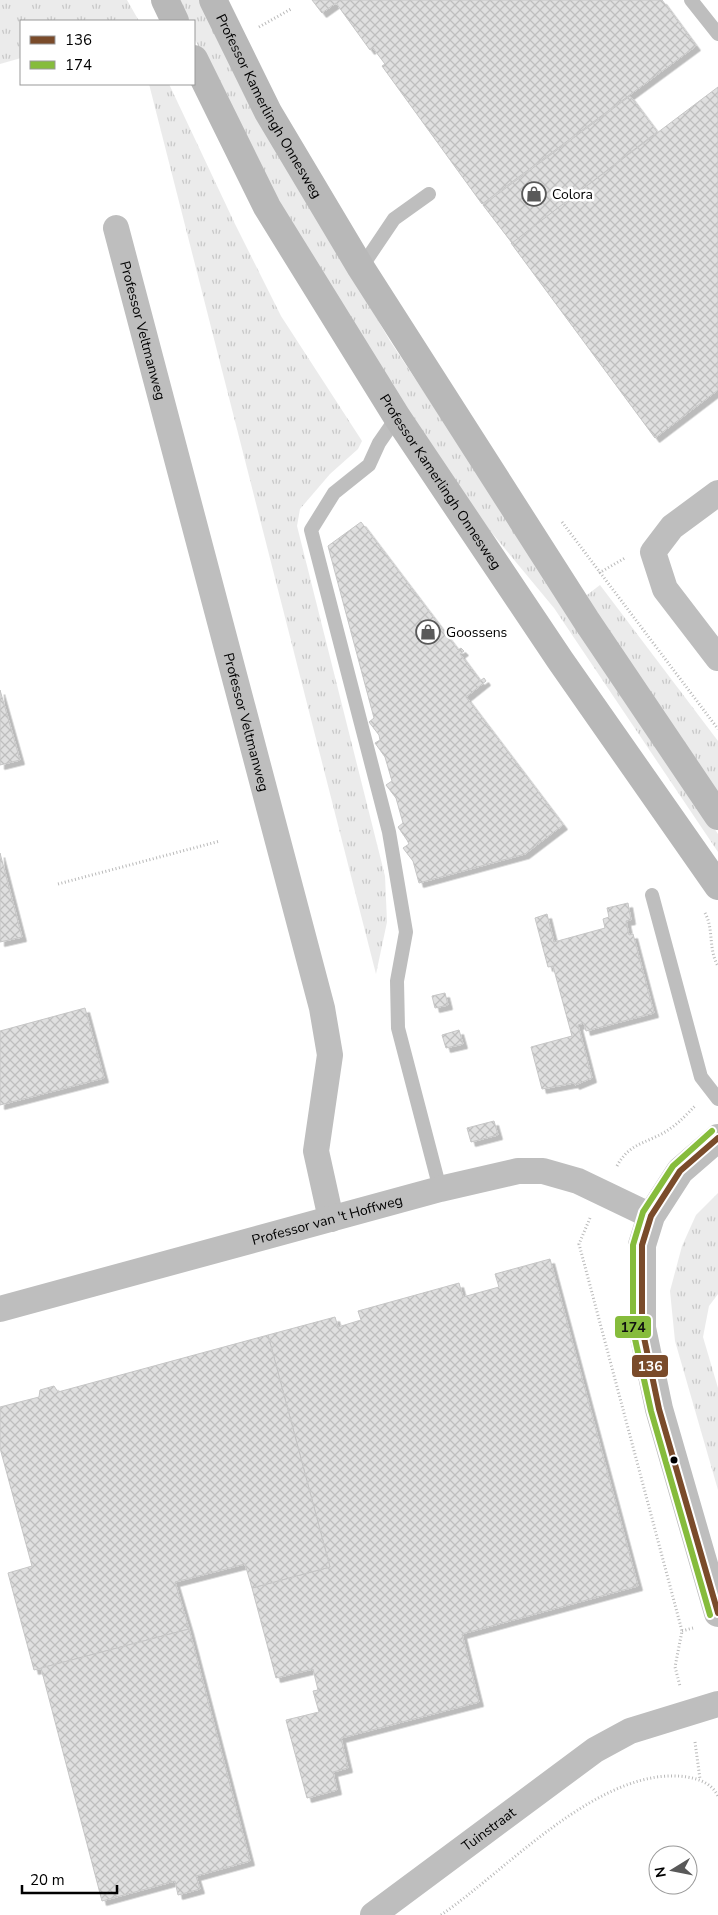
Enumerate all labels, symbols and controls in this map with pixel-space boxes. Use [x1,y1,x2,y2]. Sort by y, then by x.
street label: Professor Kamerlingh Onnesweg [212,11,327,202]
legend [20,20,195,85]
text: 136 [65,30,92,50]
text: 174 [65,55,92,75]
shop icon: Colora [521,181,547,207]
place label: Colora [552,185,593,204]
street label: Professor Veltmanweg [116,259,171,402]
street label: Professor Kamerlingh Onnesweg [375,390,506,573]
shop icon: Goossens [415,619,441,645]
place label: Goossens [446,623,508,642]
street label: Professor Veltmanweg [219,650,274,794]
street label: Professor van 't Hoffweg [249,1190,405,1249]
line badge: 174 [614,1315,652,1339]
text: 174 [620,1318,646,1337]
line badge: 136 [631,1354,669,1378]
text: 136 [637,1357,663,1376]
unlabelled marker [669,1455,679,1465]
street label: Tuinstraat [458,1803,520,1855]
north arrow [648,1845,698,1895]
scale bar [22,1862,118,1894]
text: N [650,1865,671,1879]
text: 20 m [30,1870,65,1890]

